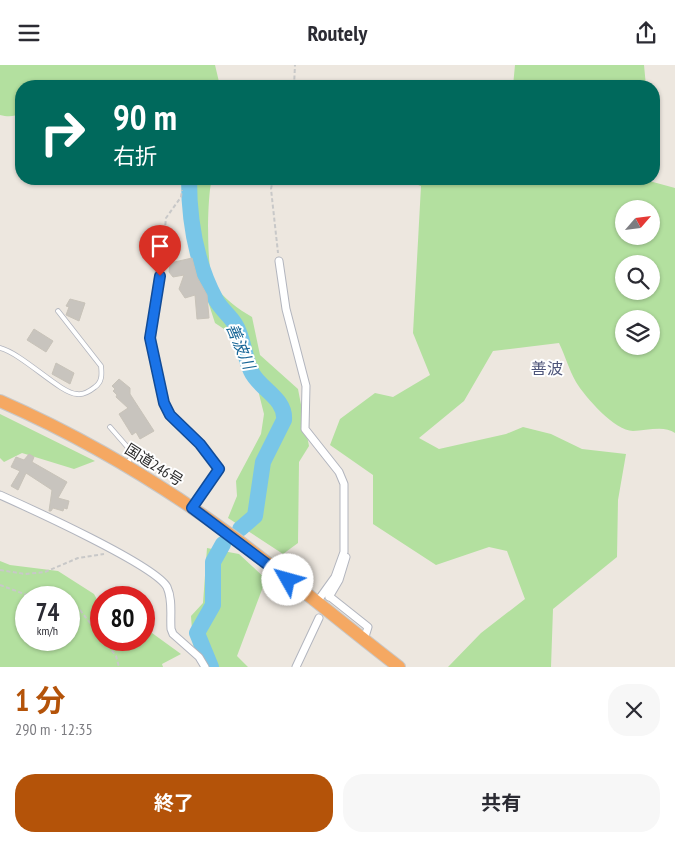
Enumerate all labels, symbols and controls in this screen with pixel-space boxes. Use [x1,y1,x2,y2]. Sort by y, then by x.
icon: menu [15,19,43,47]
text: Routely [308,19,367,47]
icon: share [632,19,660,47]
text: 90 m [113,94,177,140]
icon: right [30,100,95,165]
text: 右折 [113,142,157,170]
north arrow [615,200,660,245]
map controls [615,200,660,355]
pin [139,225,181,276]
icon: arrive [146,232,174,260]
button: search [615,255,660,300]
button: layers [615,310,660,355]
water label: 善波川 [222,320,260,374]
district label: 善波 [531,358,563,378]
street label: 国道246号 [122,439,187,490]
position arrow [261,553,313,605]
speed limit sign: 80 [90,586,155,651]
text: 74 [36,596,59,628]
text: km/h [37,623,58,638]
text: 1 分 [15,680,66,719]
button: close [608,684,660,736]
text: 290 m · 12:35 [15,719,93,739]
button: 終了 [15,774,333,832]
button: 共有 [343,774,660,832]

